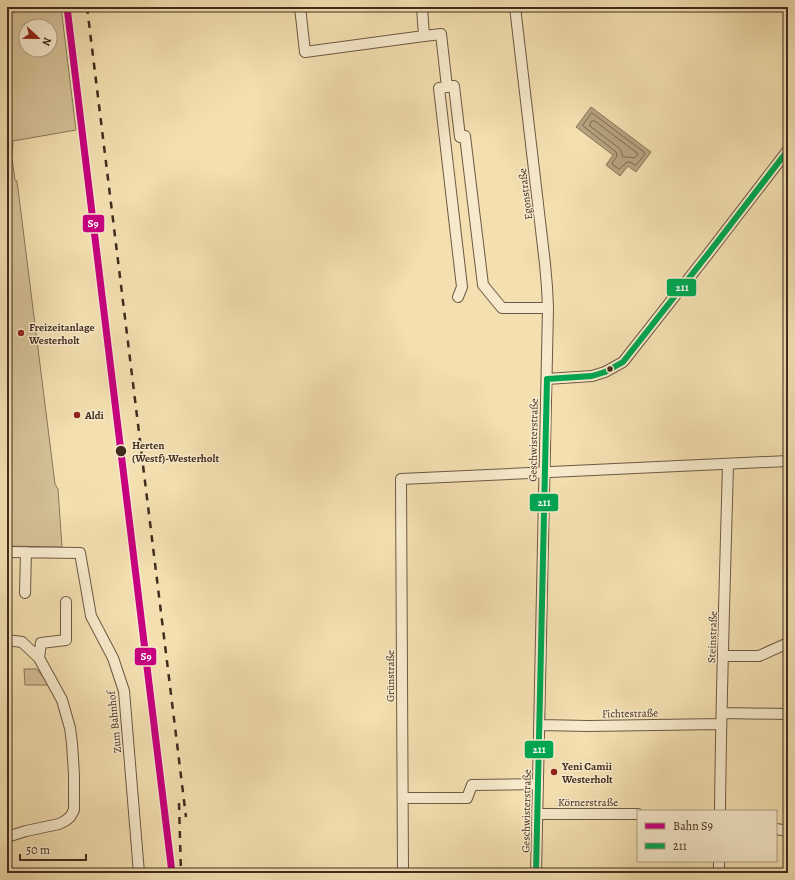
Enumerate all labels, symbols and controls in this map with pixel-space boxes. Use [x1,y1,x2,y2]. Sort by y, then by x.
north arrow [18,18,58,58]
text: N [38,35,55,48]
street label: Egonstraße [515,167,536,221]
line badge: S9 [82,214,105,233]
text: S9 [87,216,99,231]
line badge: 211 [666,278,697,297]
text: 211 [675,280,689,295]
place label: Freizeitanlage Westerholt [28,320,95,348]
marker: Freizeitanlage Westerholt [16,328,26,338]
unlabelled marker [605,364,615,374]
street label: Geschwisterstraße [525,398,542,482]
place label: Aldi [84,408,104,423]
marker: Aldi [72,410,82,420]
place label: Herten (Westf)-Westerholt [132,438,219,466]
marker: Herten (Westf)-Westerholt [114,444,128,458]
line badge: 211 [529,493,559,512]
text: 211 [537,495,551,510]
street label: Steinstraße [704,611,721,663]
line badge: S9 [134,647,157,666]
text: S9 [140,649,152,664]
street label: Grünstraße [383,650,398,702]
street label: Zum Bahnhof [104,689,125,754]
street label: Fichtestraße [602,706,658,721]
line badge: 211 [524,740,554,759]
text: 211 [532,742,546,757]
place label: Yeni Camii Westerholt [561,759,613,787]
marker: Yeni Camii Westerholt [549,767,559,777]
street label: Geschwisterstraße [518,769,535,853]
street label: Körnerstraße [558,795,618,810]
legend [637,810,777,862]
text: Bahn S9 [673,818,713,834]
scale bar [20,836,86,862]
text: 211 [673,838,687,854]
text: 50 m [26,842,50,858]

